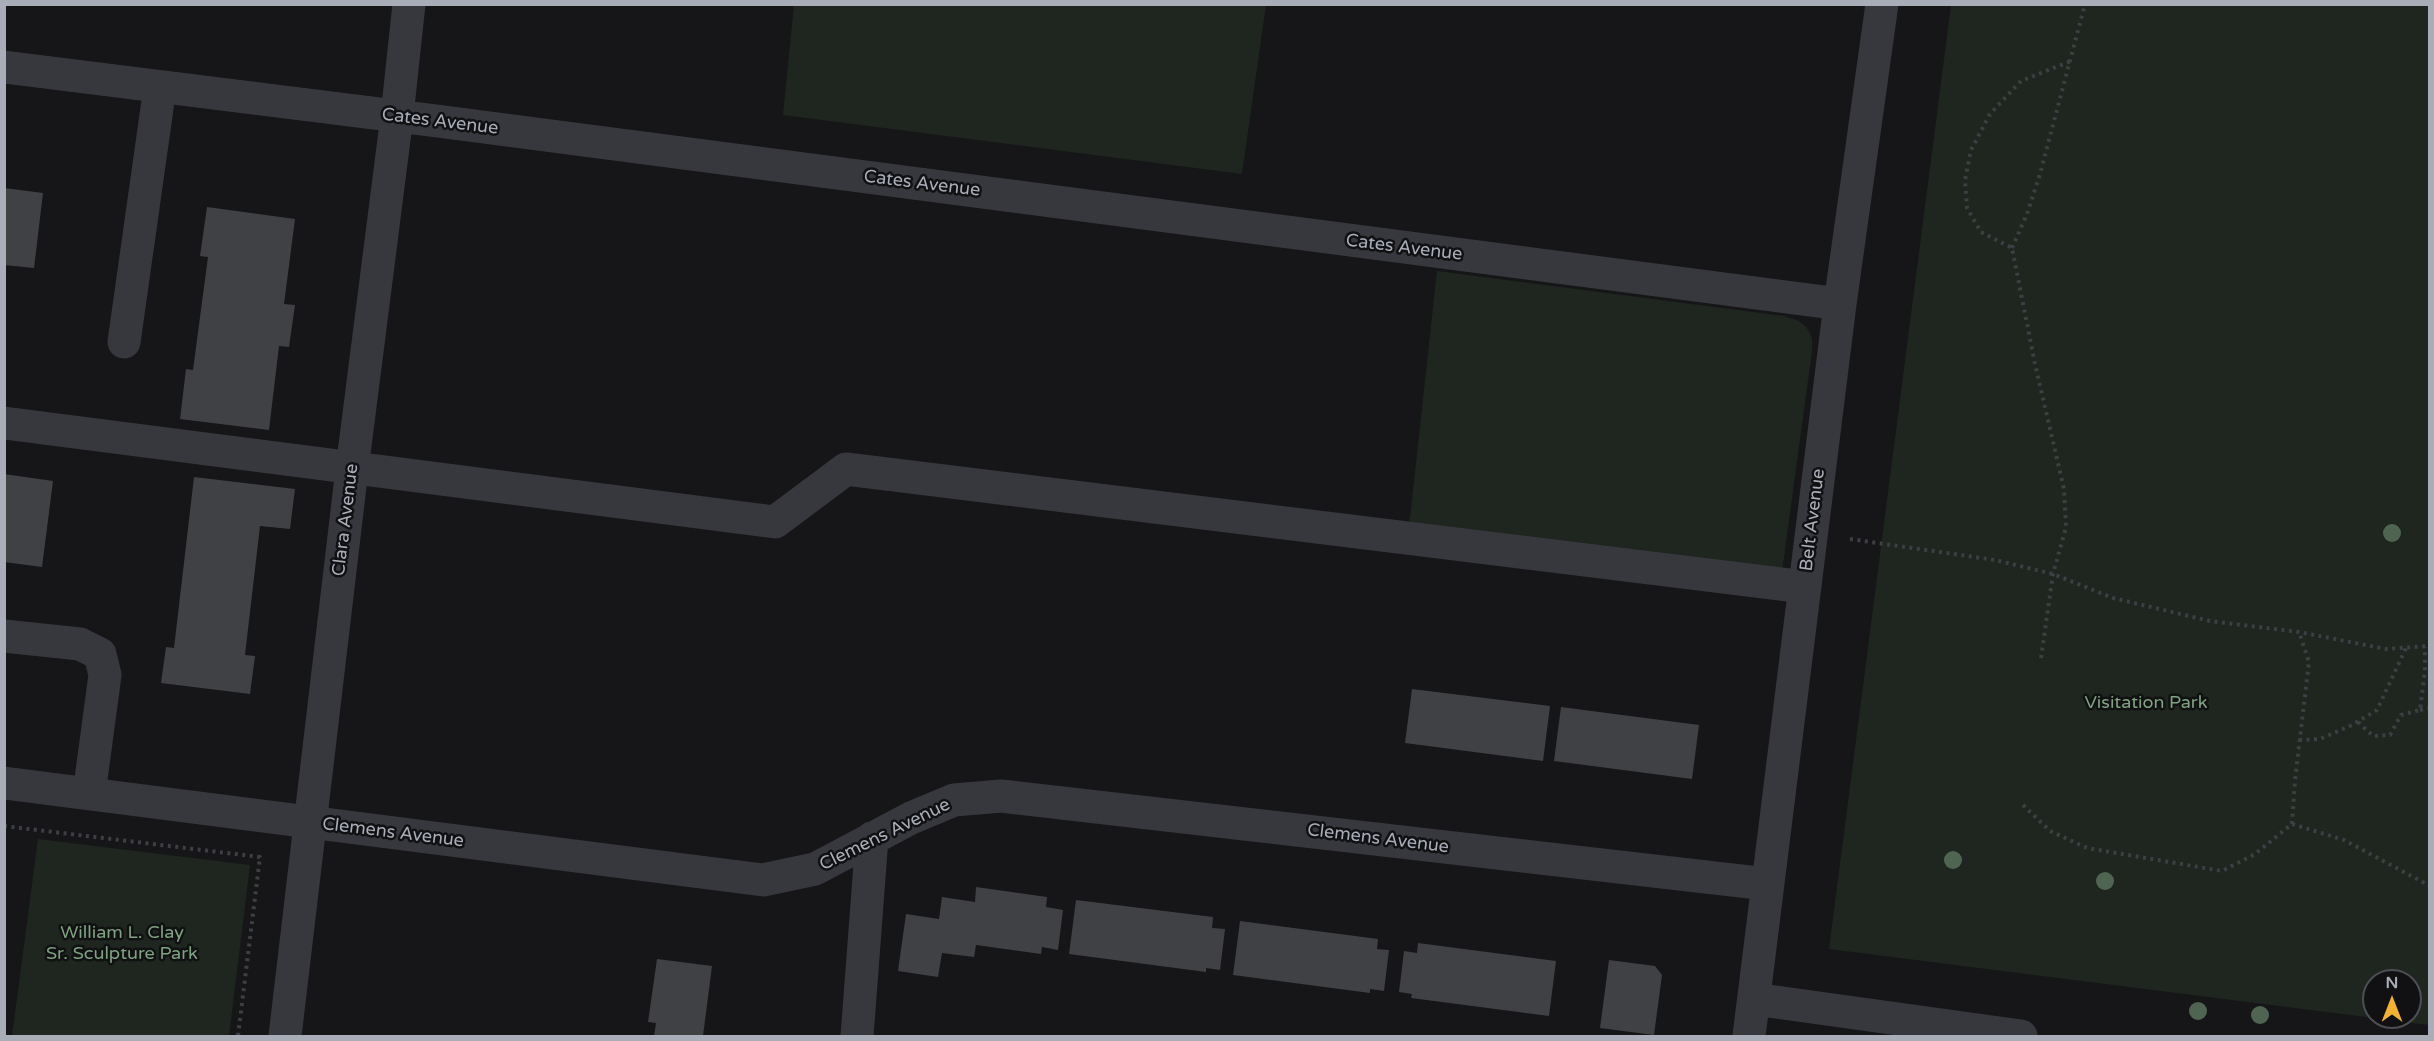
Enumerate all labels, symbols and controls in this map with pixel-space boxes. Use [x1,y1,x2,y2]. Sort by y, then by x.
street label: Cates Avenue [381,104,499,140]
street label: Cates Avenue [863,166,981,202]
street label: Cates Avenue [1345,230,1463,266]
street label: Clara Avenue [328,462,364,578]
street label: Belt Avenue [1796,468,1830,572]
park label: Visitation Park [2084,692,2208,714]
street label: Clemens Avenue [816,794,954,876]
street label: Clemens Avenue [321,814,465,852]
street label: Clemens Avenue [1306,820,1450,858]
park label: William L. Clay Sr. Sculpture Park [46,922,198,964]
north arrow [2362,969,2422,1029]
text: N [2386,973,2398,993]

